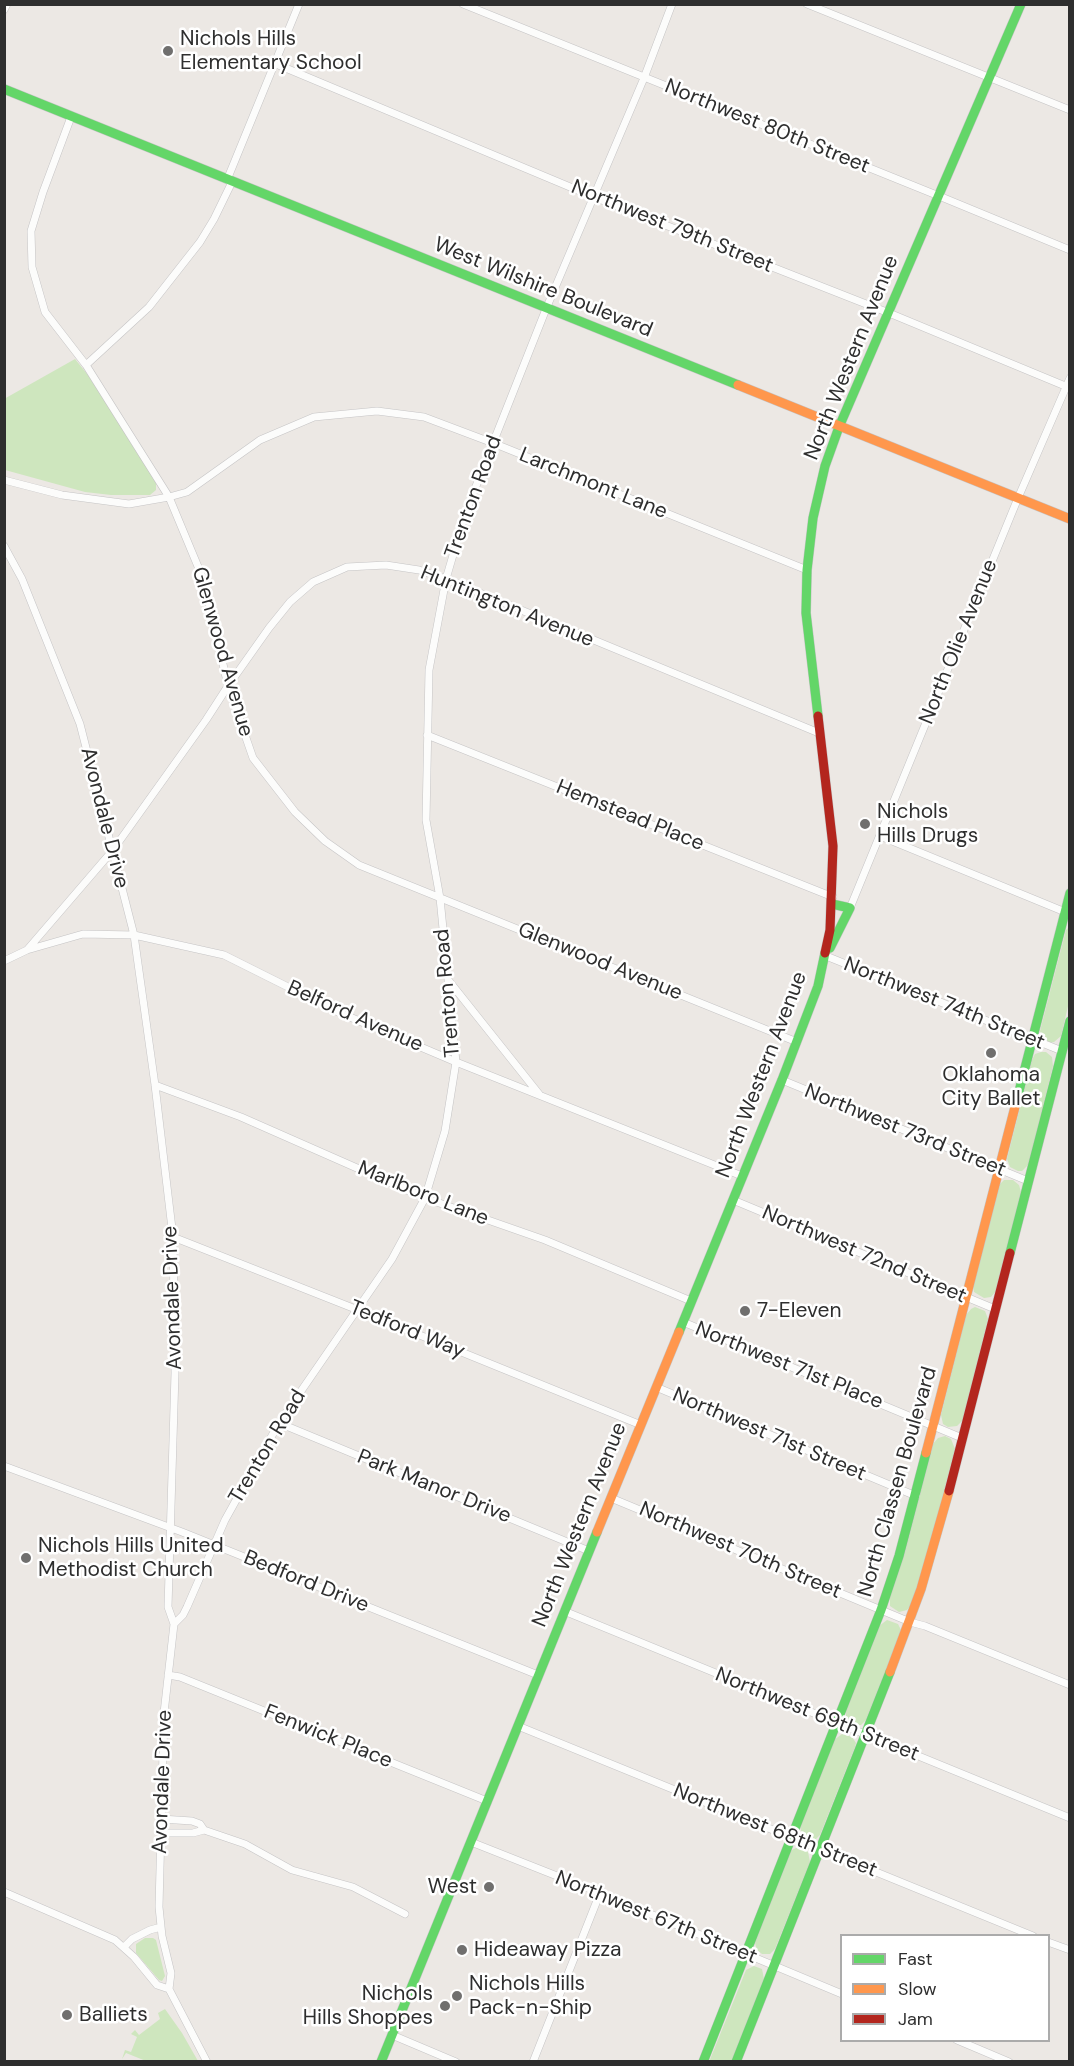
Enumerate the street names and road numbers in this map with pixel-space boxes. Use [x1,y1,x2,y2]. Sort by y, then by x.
street label: Northwest 80th Street [661,74,873,180]
street label: Northwest 79th Street [567,175,777,279]
street label: West Wilshire Boulevard [430,233,656,343]
street label: North Western Avenue [799,252,905,464]
street label: Trenton Road [440,432,508,562]
street label: Larchmont Lane [515,443,671,525]
street label: North Olie Avenue [914,556,1004,728]
street label: Huntington Avenue [417,561,597,653]
street label: Glenwood Avenue [186,564,258,740]
street label: Avondale Drive [74,745,134,891]
street label: Hemstead Place [552,775,708,857]
street label: Glenwood Avenue [514,917,686,1007]
street label: Trenton Road [430,928,466,1058]
street label: Northwest 74th Street [840,952,1048,1056]
street label: North Western Avenue [711,968,813,1182]
street label: Belford Avenue [283,976,427,1058]
street label: Northwest 73rd Street [801,1079,1009,1183]
street label: Marlboro Lane [354,1156,492,1232]
street label: Northwest 72nd Street [758,1201,970,1309]
street label: Avondale Drive [158,1225,188,1371]
street label: Tedford Way [346,1295,468,1365]
street label: Northwest 71st Place [691,1317,887,1415]
street label: North Classen Boulevard [853,1364,943,1600]
street label: Northwest 71st Street [668,1383,870,1487]
street label: Trenton Road [224,1385,312,1509]
street label: North Western Avenue [527,1419,633,1631]
street label: Park Manor Drive [353,1445,515,1529]
street label: Northwest 70th Street [635,1497,845,1605]
street label: Bedford Drive [240,1545,372,1619]
street label: Northwest 69th Street [711,1663,923,1767]
street label: Fenwick Place [260,1700,396,1774]
street label: Avondale Drive [148,1709,178,1855]
street label: Northwest 68th Street [669,1779,881,1883]
street label: Northwest 67th Street [551,1866,761,1970]

